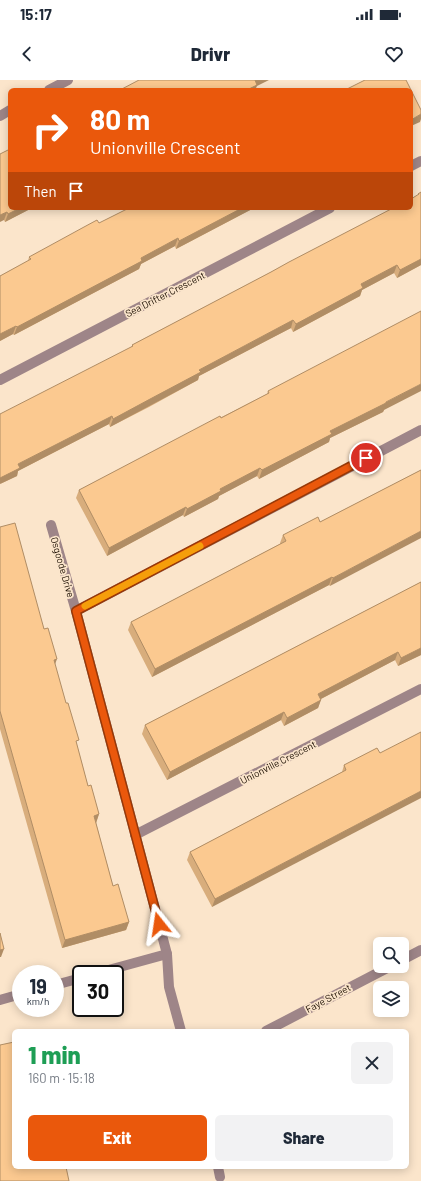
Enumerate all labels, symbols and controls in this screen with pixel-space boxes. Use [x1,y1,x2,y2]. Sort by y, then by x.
text: 15:17 [20,5,52,23]
icon: back [16,43,38,65]
text: Drivr [191,43,230,65]
icon: heart [383,43,405,65]
text: 80 m [90,102,150,136]
icon: right [24,104,76,156]
text: Unionville Crescent [90,136,241,158]
icon: arrive [65,180,87,202]
text: Then [24,182,57,200]
street label: Sea Drifter Crescent [123,269,207,319]
pin [349,441,383,475]
icon: arrive [355,447,377,469]
street label: Osgoode Drive [49,535,77,599]
street label: Unionville Crescent [238,738,318,786]
position arrow [138,903,180,945]
map controls [373,937,409,1017]
button: search [373,937,409,973]
speed limit sign: 30 [72,965,124,1017]
text: 19 [29,974,47,998]
street label: Faye Street [303,981,353,1015]
button: layers [373,981,409,1017]
text: km/h [27,995,49,1007]
text: 1 min [28,1040,81,1069]
button: close [351,1042,393,1084]
text: 160 m · 15:18 [28,1070,95,1086]
button: Exit [28,1115,207,1161]
button: Share [215,1115,393,1161]

